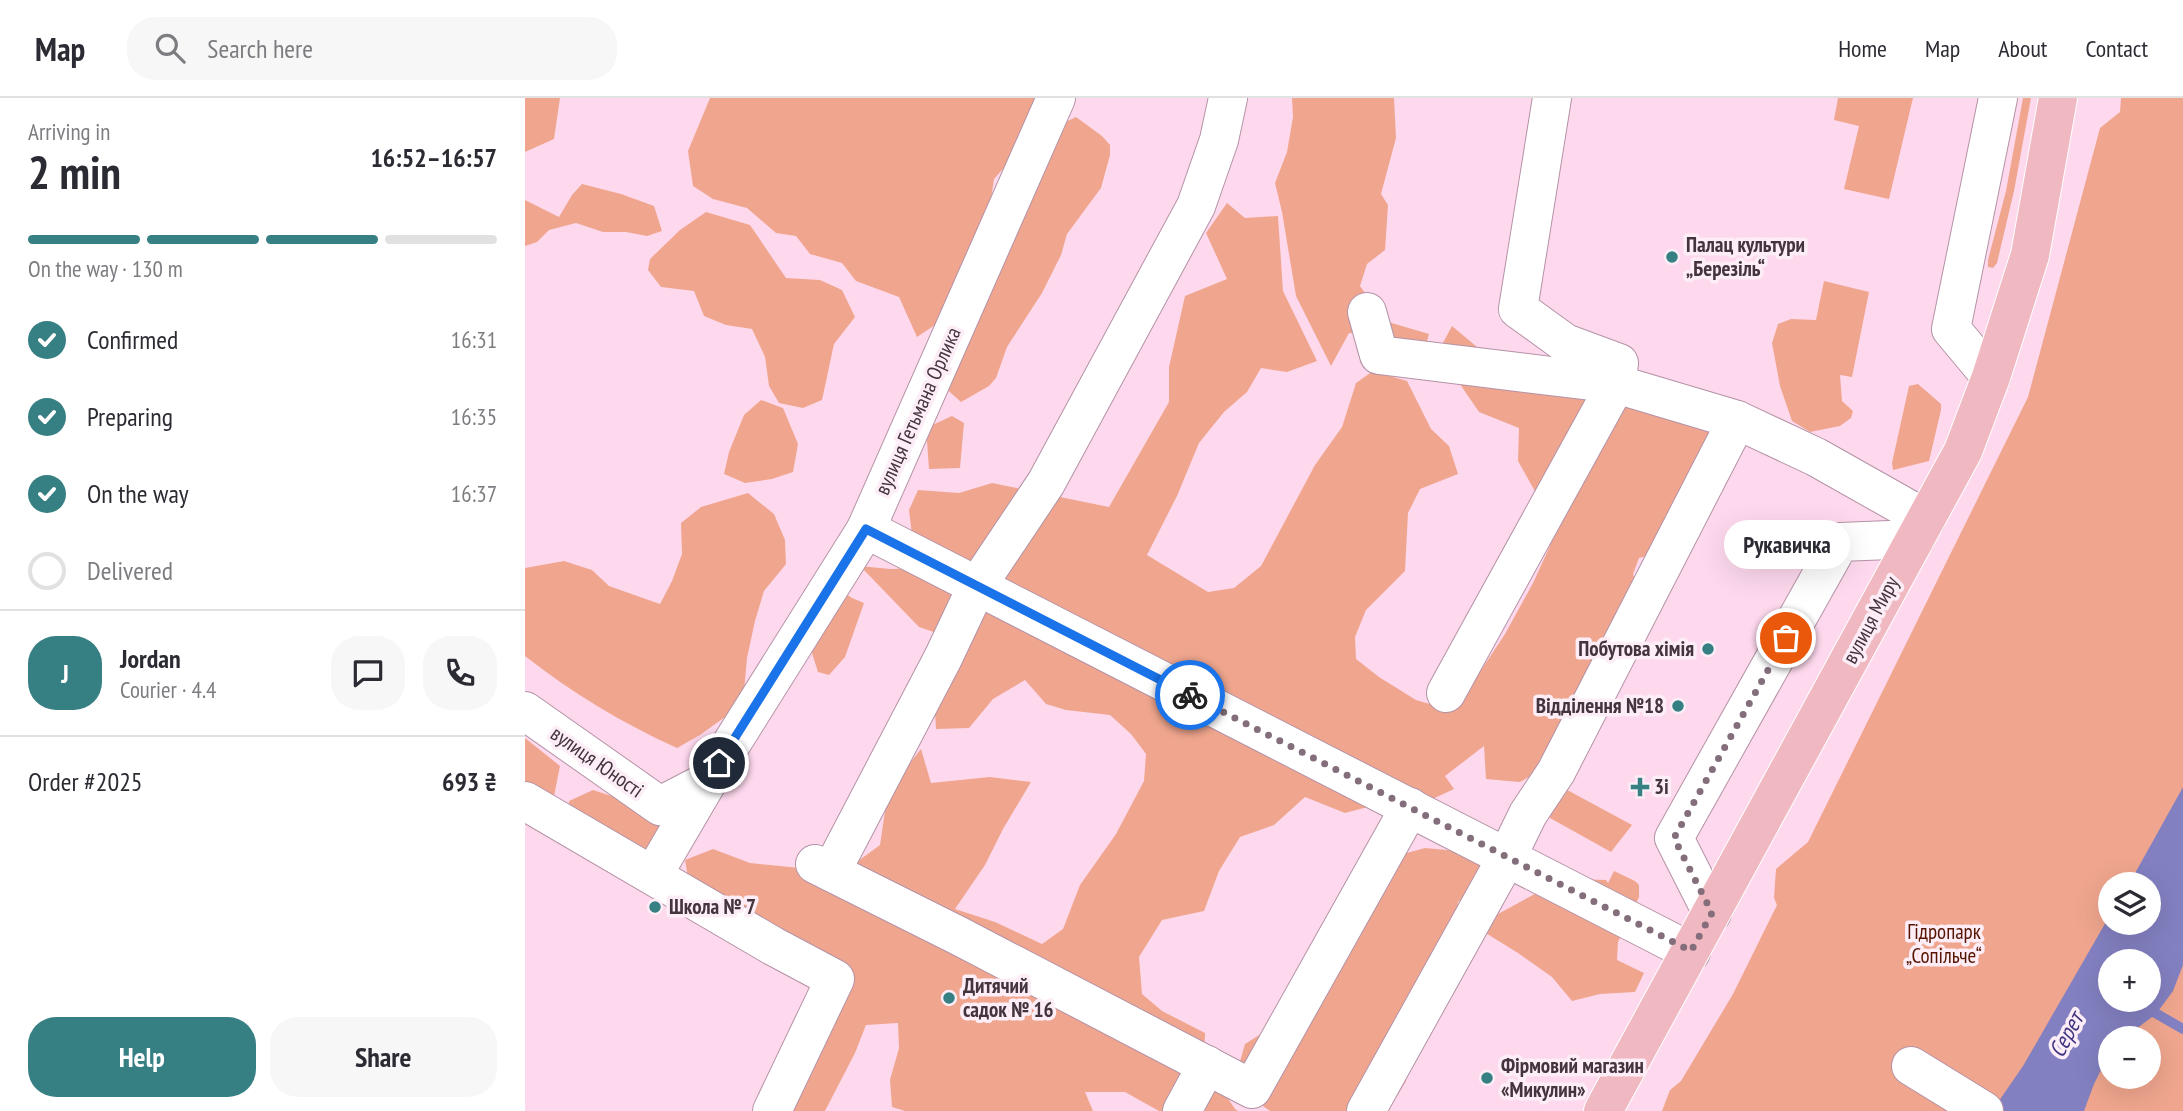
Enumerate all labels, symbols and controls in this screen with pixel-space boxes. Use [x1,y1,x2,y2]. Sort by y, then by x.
search box [127,17,617,80]
text: Map [35,27,85,70]
icon: search [151,29,189,67]
text: Search here [207,32,313,65]
text: Home [1838,33,1887,64]
text: Map [1925,33,1960,64]
text: About [1998,33,2047,64]
text: Contact [2085,33,2148,64]
text: Arriving in [28,117,110,146]
text: 16:52–16:57 [370,141,497,174]
text: 2 min [28,142,121,202]
place label: Палац культури „Березіль“ [1686,231,1805,282]
marker: Палац культури „Березіль“ [1664,249,1680,265]
text: On the way · 130 m [28,254,183,283]
icon: check [28,321,66,359]
text: Confirmed [87,323,178,356]
street label: вулиця Гетьмана Орлика [868,323,967,499]
text: 16:31 [451,325,497,354]
icon: check [28,398,66,436]
text: Preparing [87,400,173,433]
text: 16:35 [451,402,497,431]
icon: check [28,475,66,513]
text: On the way [87,477,189,510]
text: 16:37 [451,479,497,508]
callout: Рукавичка [1723,519,1849,568]
text: Рукавичка [1743,530,1831,559]
text: Delivered [87,554,173,587]
street label: вулиця Миру [1836,571,1905,668]
pin [1756,608,1816,668]
icon: bag [1767,619,1805,657]
place label: Побутова хімія [1578,635,1694,662]
button: chat [331,636,405,710]
button: phone [423,636,497,710]
marker: Побутова хімія [1700,641,1716,657]
text: Jordan [120,642,181,675]
text: J [61,657,69,690]
courier [1155,660,1225,730]
text: Courier · 4.4 [120,675,216,704]
icon: bike [1171,676,1209,714]
place label: Відділення №18 [1536,692,1664,719]
marker: Відділення №18 [1670,698,1686,714]
street label: вулиця Юності [545,720,649,803]
pin [689,733,749,793]
icon: home [700,744,738,782]
text: Order #2025 [28,765,143,798]
text: 693 ₴ [442,765,497,798]
place label: 3і [1654,773,1669,800]
marker: 3і [1632,779,1648,795]
map controls [2098,872,2161,1089]
button: layers [2098,872,2161,935]
place label: Школа № 7 [669,893,756,920]
marker: Школа № 7 [647,899,663,915]
park label: Гідропарк „Сопільче“ [1906,918,1982,969]
button: + [2098,949,2161,1012]
place label: Дитячий садок № 16 [963,972,1054,1023]
marker: Дитячий садок № 16 [941,990,957,1006]
water label: Серет [2042,1004,2091,1062]
button: Help [28,1017,256,1097]
button: Share [270,1017,497,1097]
button: − [2098,1026,2161,1089]
place label: Фірмовий магазин «Микулин» [1501,1052,1644,1103]
marker: Фірмовий магазин «Микулин» [1479,1070,1495,1086]

